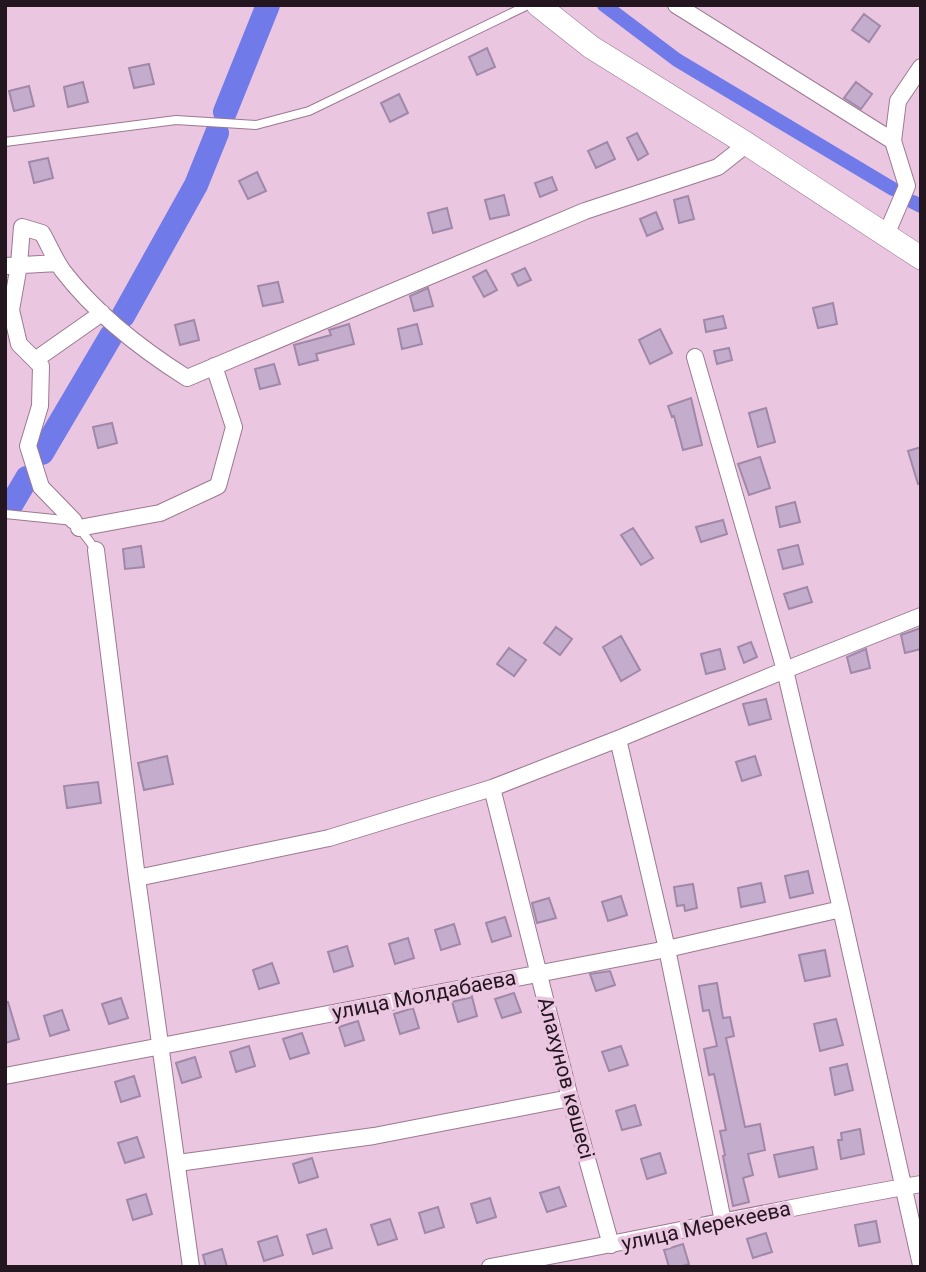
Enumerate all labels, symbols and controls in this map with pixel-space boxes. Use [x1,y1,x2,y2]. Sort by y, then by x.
street label: улица Молдабаева [330,965,518,1025]
street label: Алахунов көшесі [533,995,599,1161]
street label: улица Мерекеева [619,1196,793,1256]

